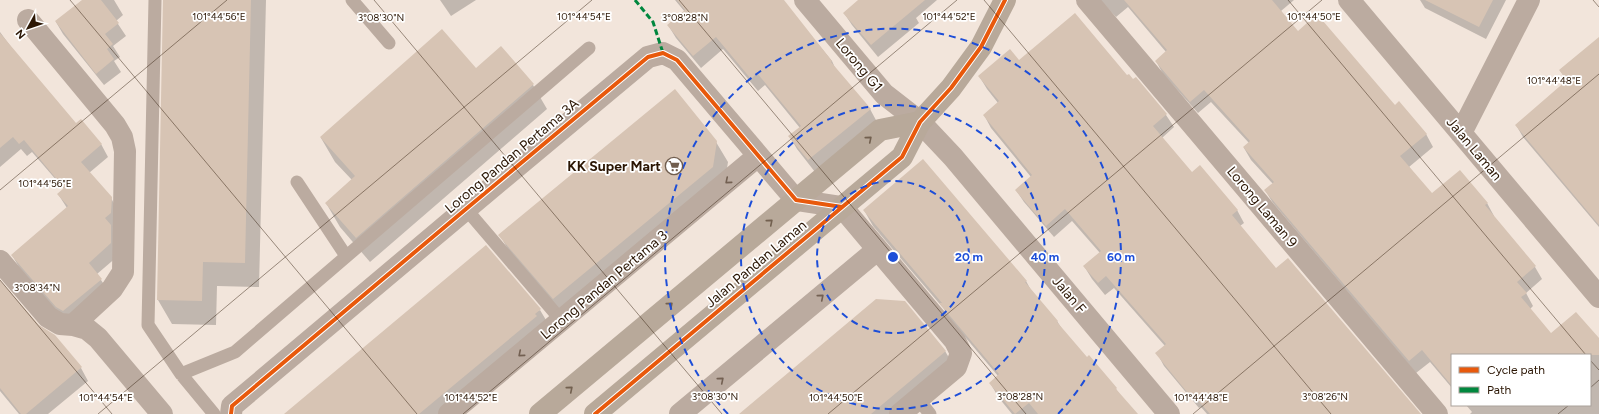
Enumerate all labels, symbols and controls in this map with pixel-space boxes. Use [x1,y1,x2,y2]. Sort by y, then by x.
north arrow [8,8,48,48]
text: 101°44'56"E [192,10,246,23]
text: 101°44'54"E [557,10,611,23]
text: 101°44'52"E [922,10,976,23]
text: 101°44'50"E [1287,10,1341,23]
text: 3°08'30"N [358,11,404,24]
text: 3°08'28"N [662,11,708,24]
text: N [13,27,28,42]
street label: Lorong G1 [832,35,886,95]
text: 101°44'48"E [1527,74,1581,87]
street label: Lorong Pandan Pertama 3A [442,95,583,217]
street label: Jalan Laman [1443,114,1505,184]
one-way arrow [865,136,872,143]
supermarket icon: KK Super Mart [664,156,684,176]
place label: KK Super Mart [567,158,661,175]
street label: Lorong Laman 9 [1223,163,1301,251]
one-way arrow [726,176,733,183]
text: 101°44'56"E [18,177,72,190]
street label: Jalan Pandan Laman [702,217,810,311]
one-way arrow [765,219,772,226]
street label: Lorong Pandan Pertama 3 [537,227,671,343]
centre of rings [886,250,900,264]
text: 20 m [955,250,983,264]
text: 40 m [1031,250,1059,264]
text: 60 m [1107,250,1135,264]
street label: Jalan F [1049,273,1090,317]
text: 3°08'34"N [14,281,60,294]
one-way arrow [816,295,824,302]
one-way arrow [665,303,673,310]
one-way arrow [518,349,526,356]
legend [1451,354,1591,406]
text: Cycle path [1487,363,1545,377]
one-way arrow [716,378,724,385]
text: Path [1487,383,1511,397]
one-way arrow [566,386,573,393]
text: 3°08'30"N [692,390,738,403]
text: 3°08'28"N [997,390,1043,403]
text: 3°08'26"N [1302,390,1348,403]
text: 101°44'54"E [79,391,133,404]
text: 101°44'52"E [444,391,498,404]
text: 101°44'50"E [809,391,863,404]
text: 101°44'48"E [1174,391,1228,404]

